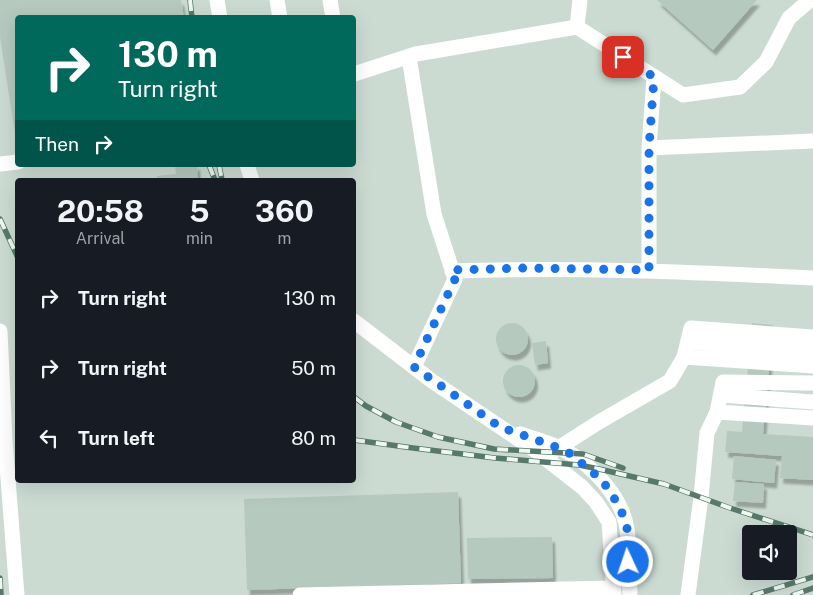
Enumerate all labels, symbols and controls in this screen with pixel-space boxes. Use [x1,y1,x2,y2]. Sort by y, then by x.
text: 130 m [118,34,218,75]
icon: right [35,35,100,100]
pin [602,36,644,78]
icon: arrive [609,43,637,71]
text: Turn right [118,76,218,102]
icon: right [89,130,117,158]
text: Then [35,133,79,155]
text: 20:58 [57,193,144,229]
text: 5 [189,193,210,229]
text: 360 [255,193,314,229]
text: Arrival [76,229,125,248]
text: min [186,229,213,248]
text: m [278,229,291,248]
icon: right [35,284,63,312]
text: Turn right [78,287,167,309]
text: 130 m [284,287,336,309]
icon: right [35,354,63,382]
text: Turn right [78,357,167,379]
text: 50 m [291,357,336,379]
icon: left [35,424,63,452]
text: Turn left [78,427,155,449]
text: 80 m [291,427,336,449]
map controls [742,525,797,580]
button: sound [742,525,797,580]
position arrow [601,535,653,587]

